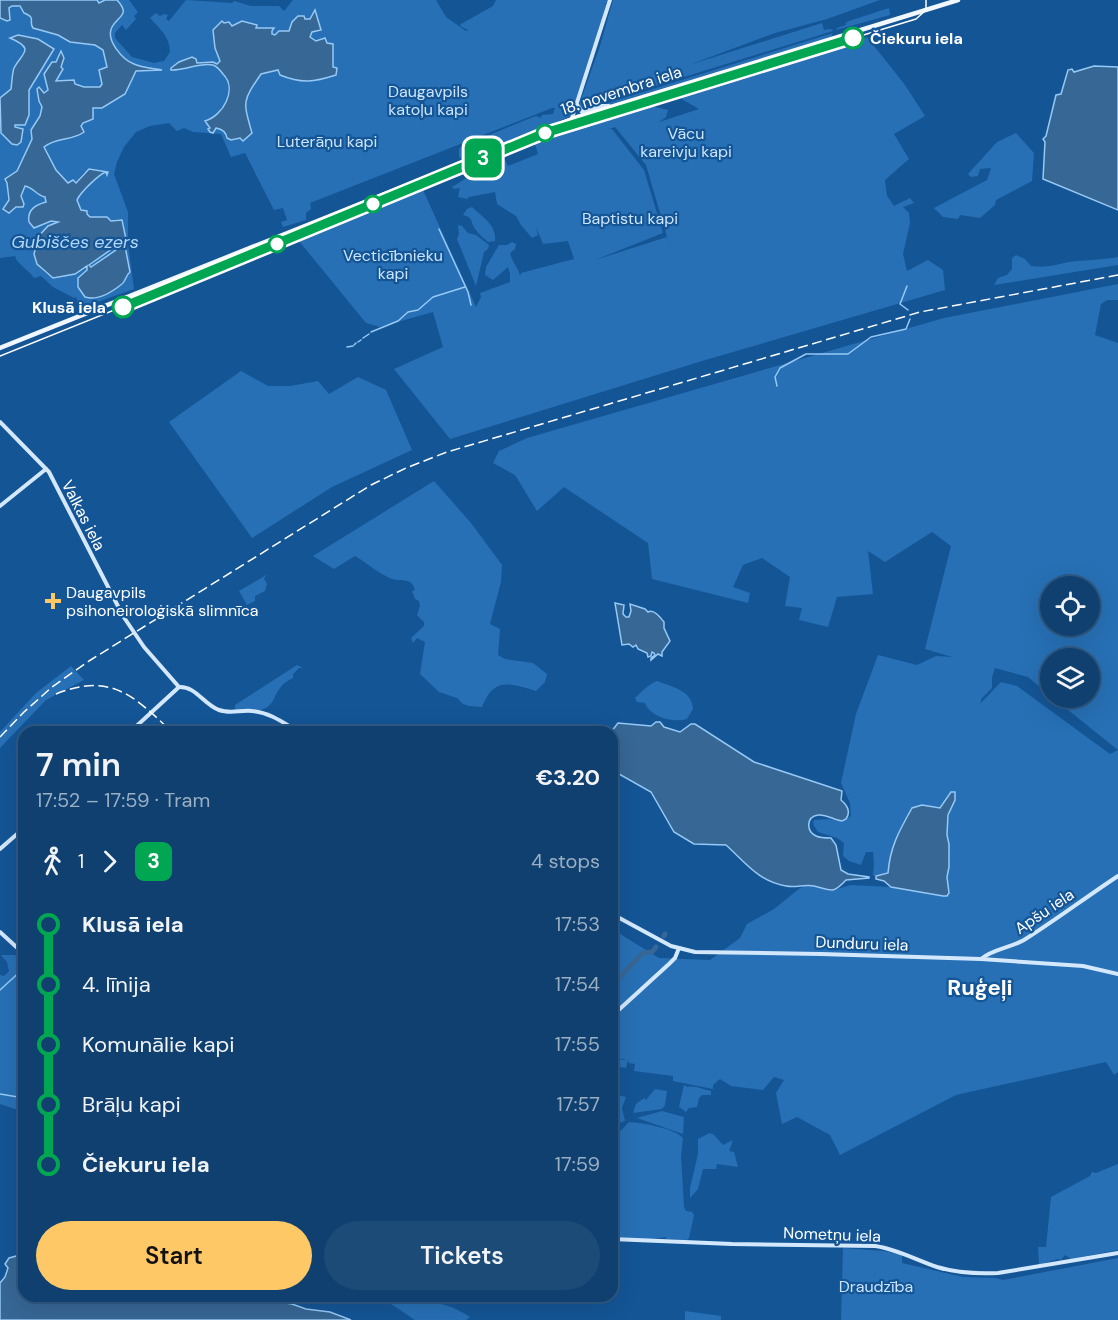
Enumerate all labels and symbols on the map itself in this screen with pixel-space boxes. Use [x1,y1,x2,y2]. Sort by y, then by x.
marker: Čiekuru iela [842,27,864,49]
place label: Čiekuru iela [870,28,963,49]
street label: 18. novembra iela [558,61,684,120]
park label: Daugavpils katoļu kapi [388,81,468,120]
park label: Vācu kareivju kapi [640,123,732,162]
unlabelled marker [536,124,554,142]
park label: Luterāņu kapi [277,131,377,152]
line badge: 3 [464,138,502,178]
unlabelled marker [364,195,382,213]
park label: Baptistu kapi [582,208,678,229]
water label: Gubiščes ezers [11,230,139,254]
unlabelled marker [268,235,286,253]
park label: Vecticībnieku kapi [343,245,443,284]
marker: Klusā iela [112,296,134,318]
place label: Klusā iela [32,297,106,318]
street label: Valkas iela [57,476,110,554]
place label: Daugavpils psihoneiroloģiskā slimnīca [66,582,259,621]
marker: Daugavpils psihoneiroloģiskā slimnīca [44,592,62,610]
street label: Apšu iela [1011,884,1078,939]
street label: Dunduru iela [815,931,909,956]
district label: Ruģeļi [947,973,1013,1002]
street label: Nometņu iela [783,1222,881,1247]
park label: Draudzība [839,1276,913,1297]

